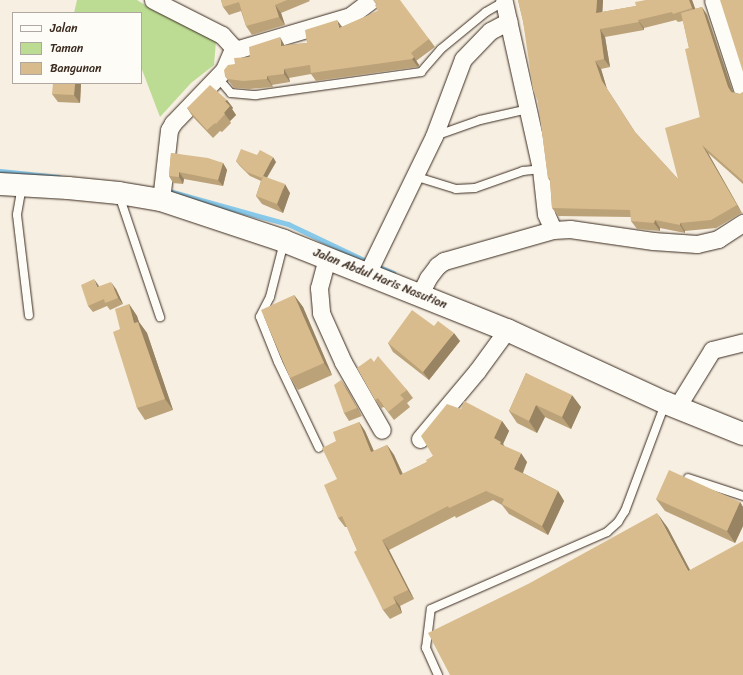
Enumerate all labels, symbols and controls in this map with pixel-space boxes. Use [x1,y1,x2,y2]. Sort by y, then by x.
legend [12,12,142,84]
text: Jalan [50,17,78,39]
text: Taman [50,37,83,59]
text: Bangunan [50,57,102,79]
street label: Jalan Abdul Haris Nasution [311,245,449,313]

